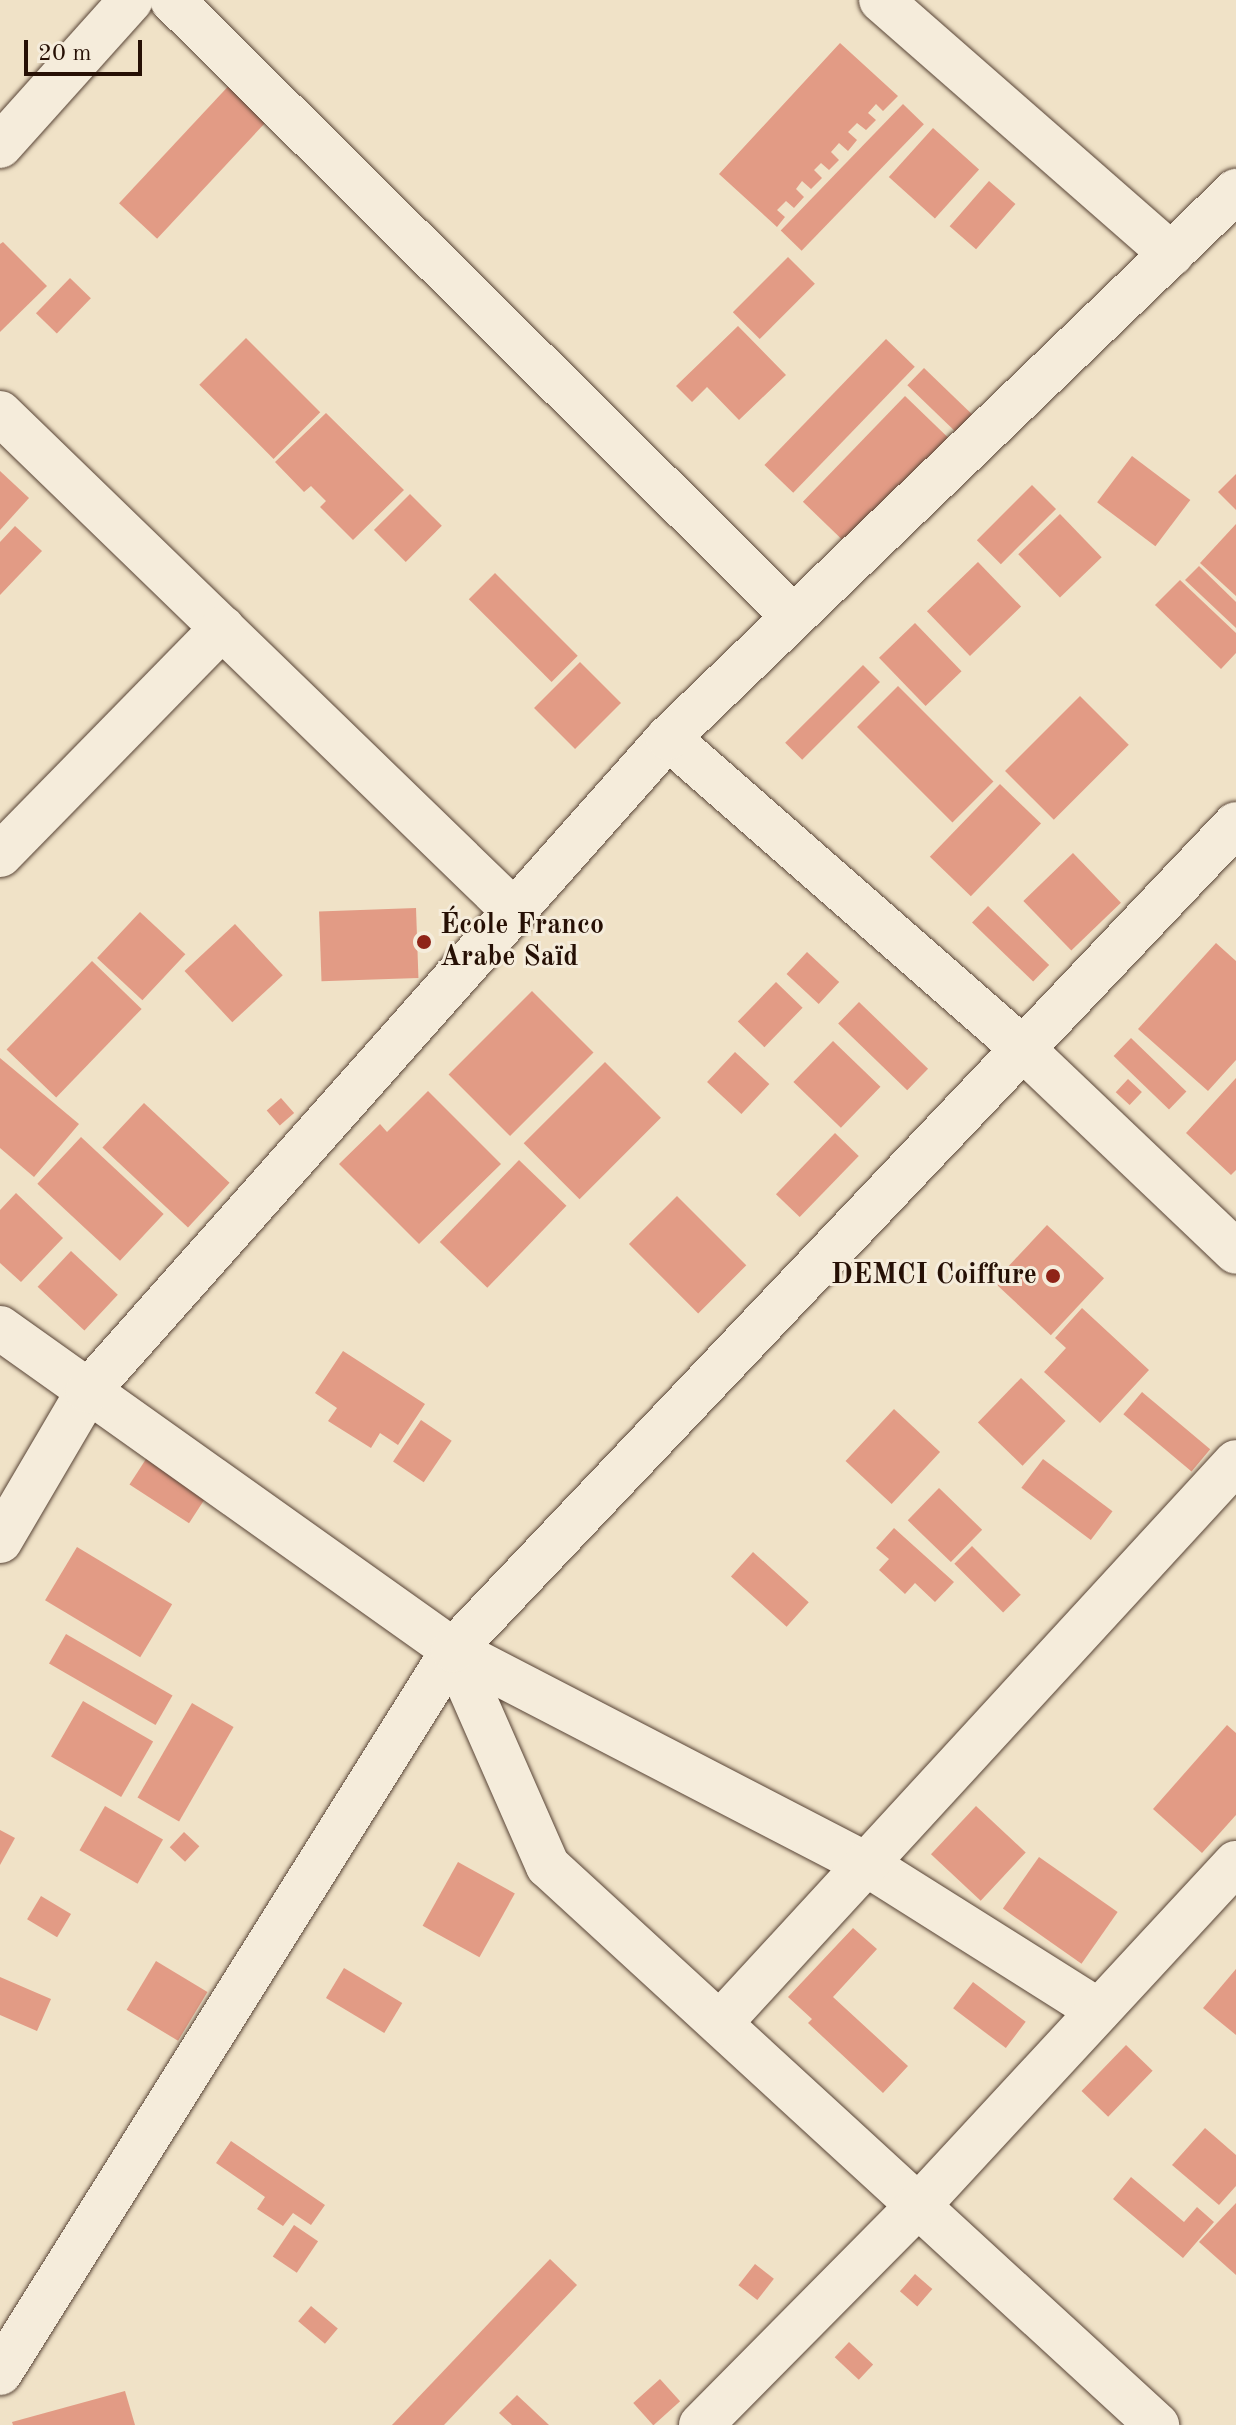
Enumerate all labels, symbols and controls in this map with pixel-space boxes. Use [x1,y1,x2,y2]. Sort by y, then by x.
scale bar [28,24,146,74]
text: 20 m [38,42,92,66]
place label: École Franco Arabe Saïd [440,909,604,975]
marker: École Franco Arabe Saïd [415,933,433,951]
place label: DEMCI Coiffure [831,1259,1037,1293]
marker: DEMCI Coiffure [1044,1267,1062,1285]

